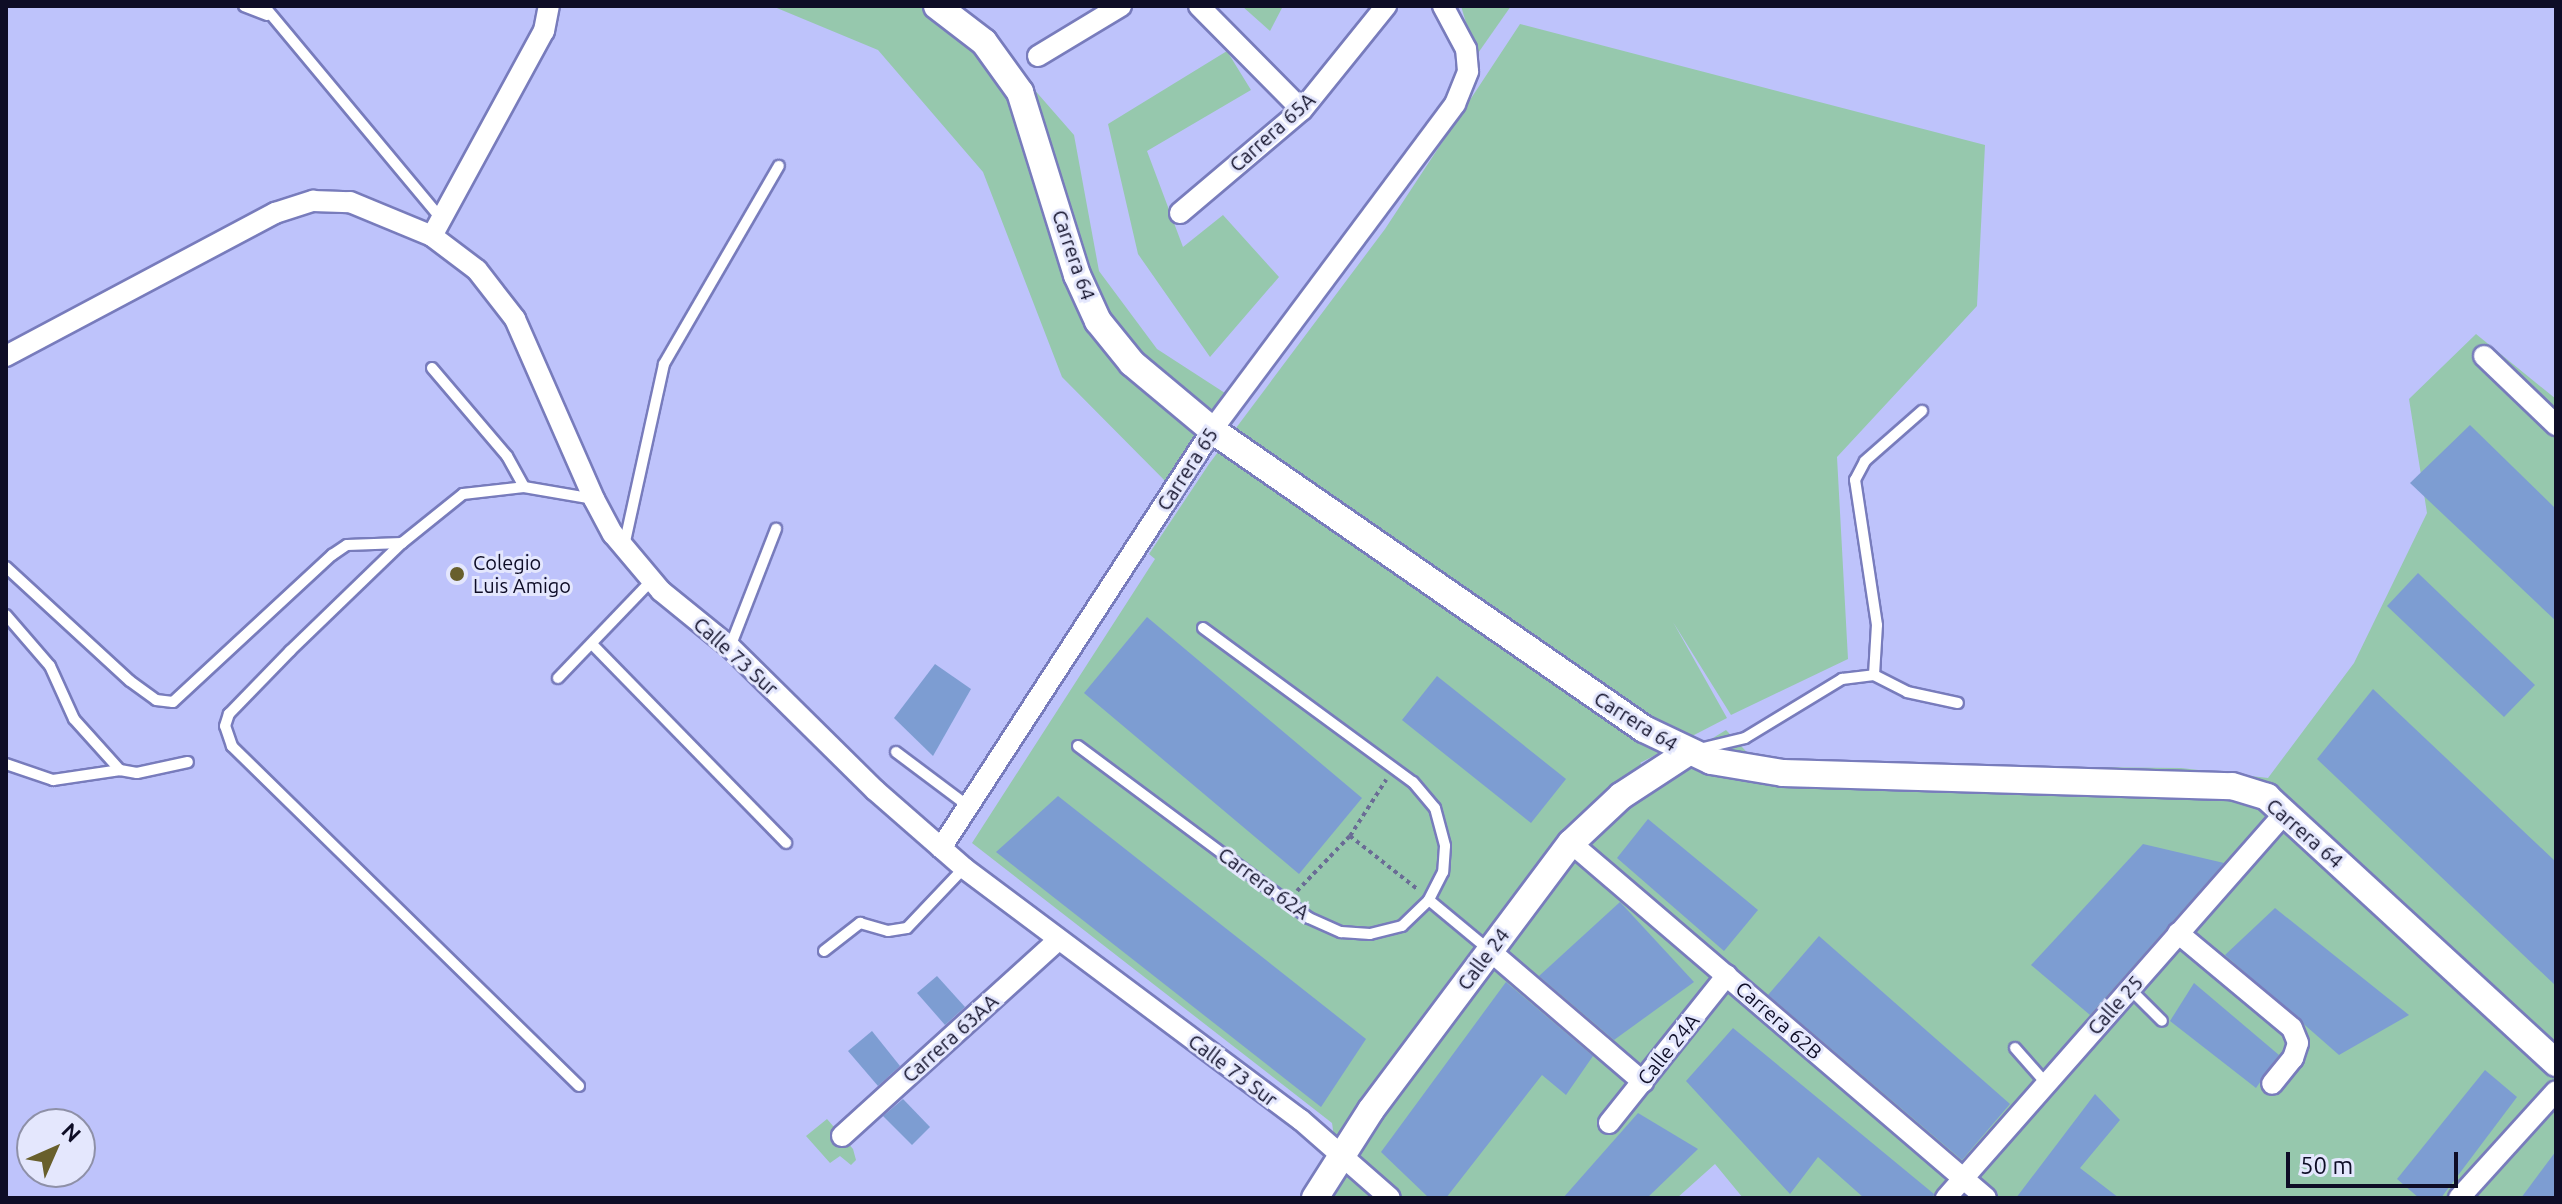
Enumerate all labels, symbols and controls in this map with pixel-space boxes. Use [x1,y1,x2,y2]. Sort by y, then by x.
street label: Carrera 65A [1224,87,1320,177]
street label: Carrera 64 [1047,207,1101,303]
street label: Carrera 65 [1151,423,1223,515]
place label: Colegio Luis Amigo [473,550,571,597]
marker: Colegio Luis Amigo [448,565,466,583]
street label: Calle 73 Sur [689,612,783,700]
street label: Carrera 64 [1590,686,1682,756]
street label: Carrera 64 [2262,793,2348,873]
street label: Carrera 62A [1214,842,1314,924]
street label: Calle 24 [1452,923,1514,995]
street label: Calle 25 [2082,971,2148,1039]
street label: Carrera 62B [1731,976,1827,1064]
street label: Carrera 63AA [897,989,1003,1087]
street label: Calle 24A [1632,1009,1704,1089]
street label: Calle 73 Sur [1184,1029,1282,1111]
north arrow [16,1108,96,1188]
text: N [57,1117,87,1147]
scale bar [2290,1136,2462,1186]
text: 50 m [2300,1152,2353,1179]

